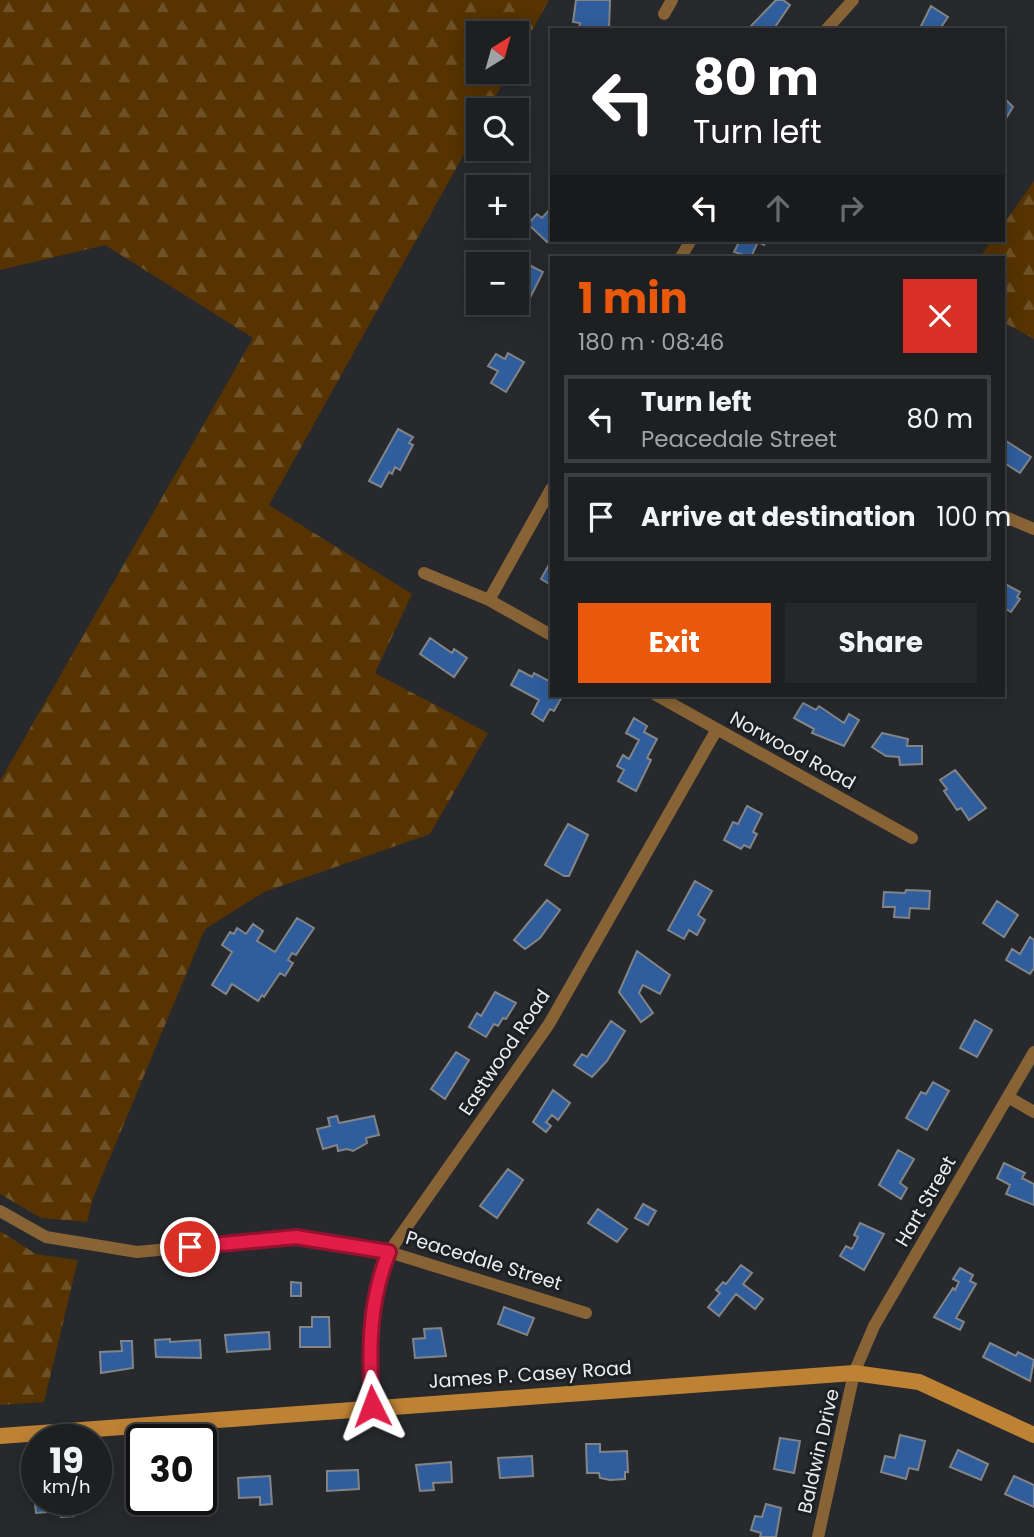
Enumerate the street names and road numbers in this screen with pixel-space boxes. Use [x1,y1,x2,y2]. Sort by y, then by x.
street label: Norwood Road [725,705,860,796]
street label: Eastwood Road [452,984,557,1121]
street label: Hart Street [889,1151,962,1252]
street label: Peacedale Street [403,1224,565,1297]
street label: James P. Casey Road [427,1354,633,1395]
street label: Baldwin Drive [791,1386,846,1516]

